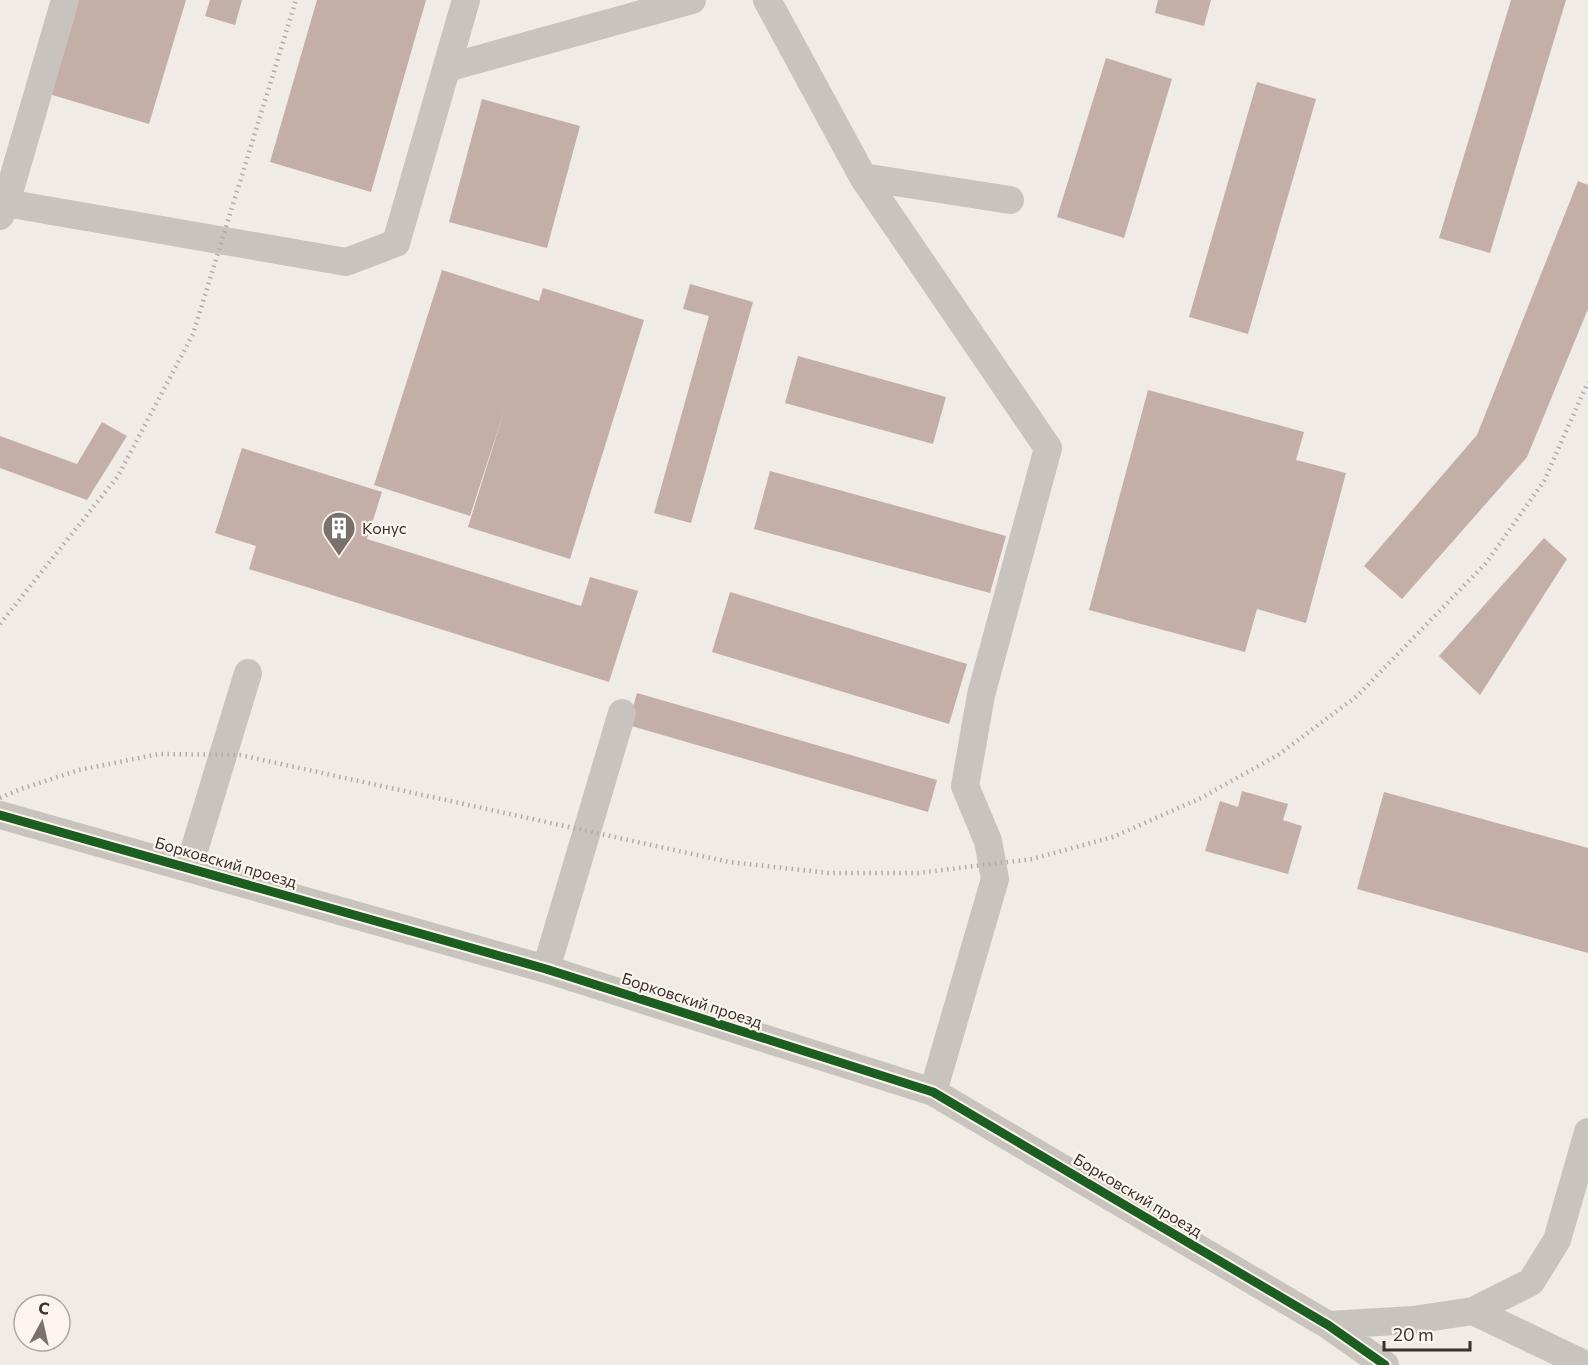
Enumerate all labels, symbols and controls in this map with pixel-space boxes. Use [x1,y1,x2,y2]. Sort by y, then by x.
building icon: Конус [321,510,357,557]
place label: Конус [362,518,407,537]
street label: Борковский проезд [153,832,300,891]
street label: Борковский проезд [619,968,765,1031]
street label: Борковский проезд [1071,1149,1207,1241]
north arrow [12,1293,72,1353]
text: С [37,1297,51,1318]
scale bar [1384,1314,1470,1352]
text: 20 m [1393,1323,1434,1345]

